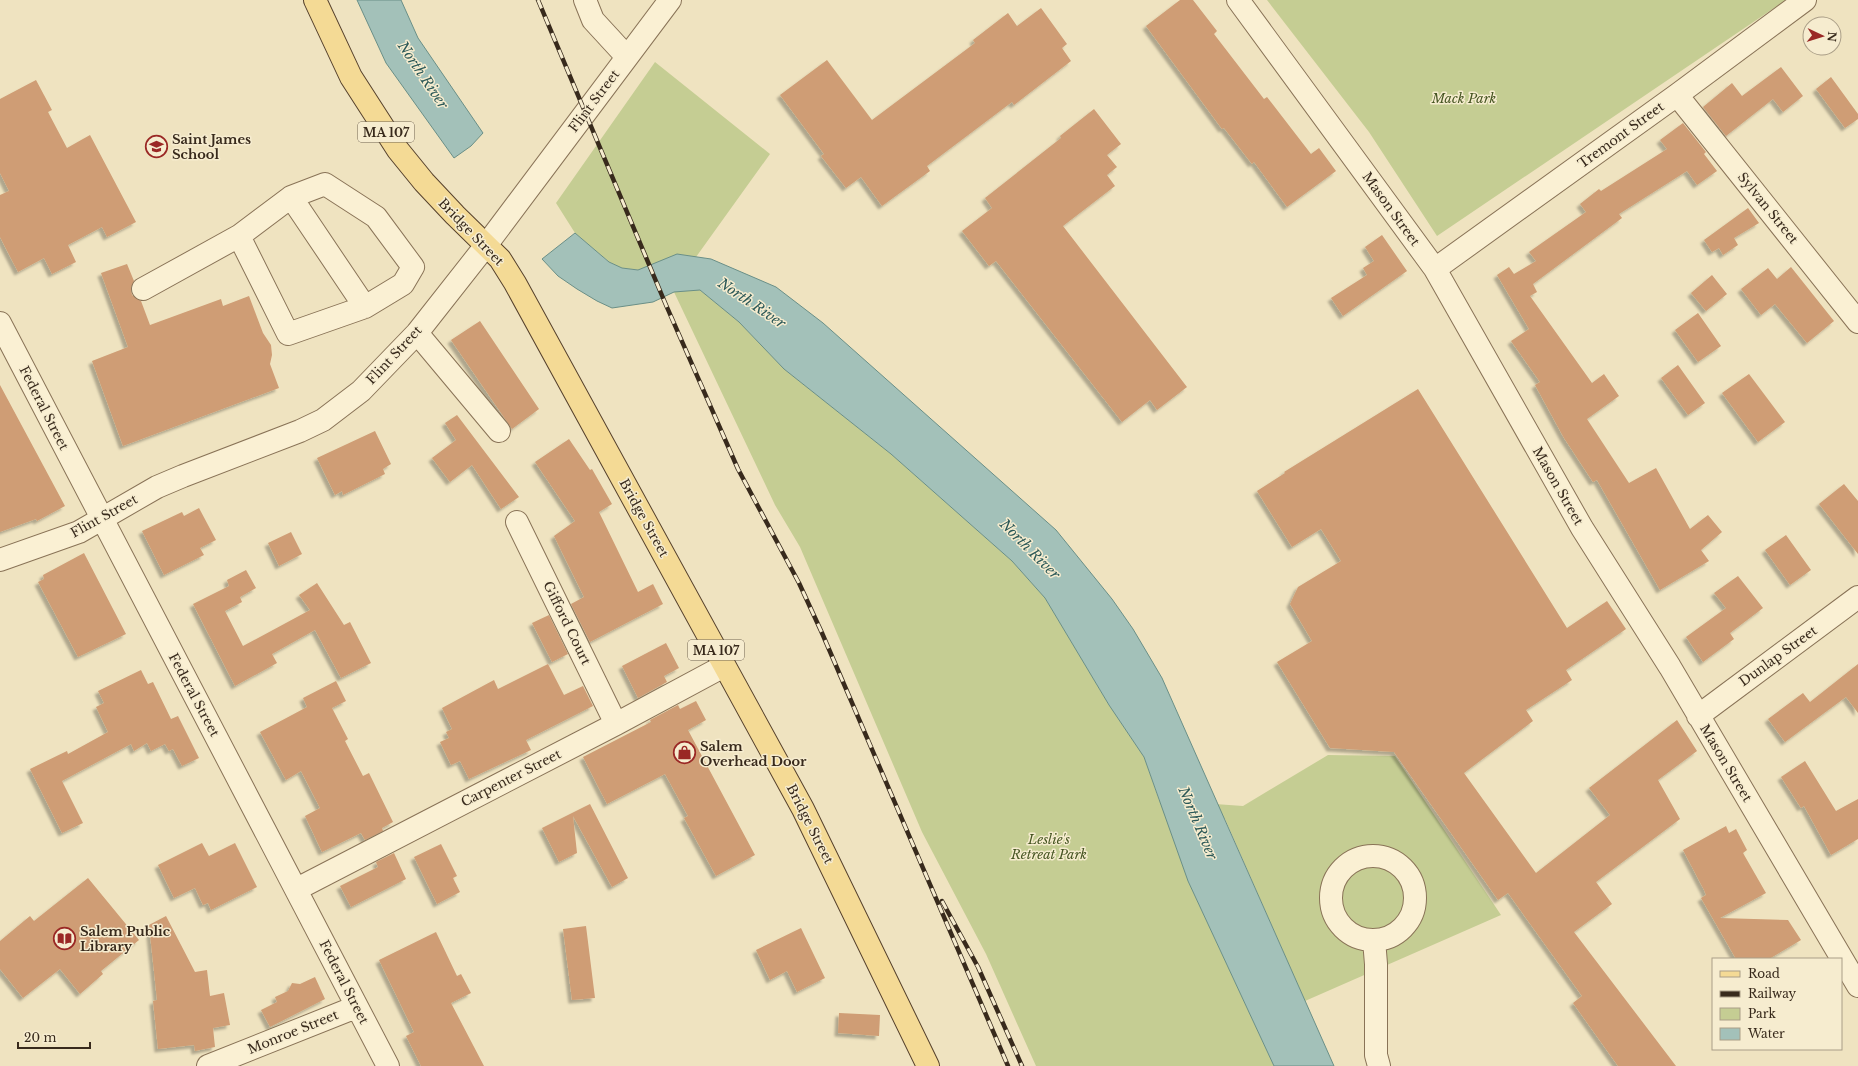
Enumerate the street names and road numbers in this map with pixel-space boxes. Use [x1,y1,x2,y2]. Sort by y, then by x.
street label: Flint Street [565,66,623,136]
street label: Tremont Street [1575,98,1667,172]
road number: MA 107 [358,122,414,142]
street label: Mason Street [1358,169,1424,249]
street label: Sylvan Street [1734,169,1802,247]
street label: Bridge Street [435,195,508,269]
street label: Flint Street [363,322,426,388]
street label: Federal Street [15,363,73,453]
street label: Mason Street [1529,444,1587,528]
street label: Bridge Street [615,476,673,560]
street label: Flint Street [67,491,141,541]
street label: Gifford Court [539,578,595,668]
street label: Dunlap Street [1736,622,1820,690]
road number: MA 107 [688,640,744,660]
street label: Federal Street [165,650,223,740]
street label: Mason Street [1696,721,1756,805]
street label: Carpenter Street [458,745,564,811]
street label: Bridge Street [783,781,837,867]
street label: Federal Street [315,937,373,1027]
street label: Monroe Street [245,1006,341,1058]

